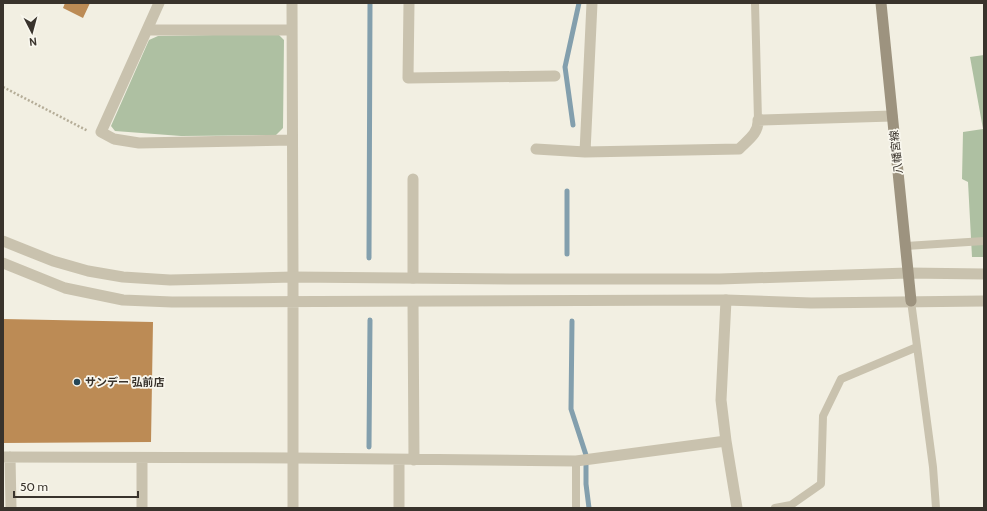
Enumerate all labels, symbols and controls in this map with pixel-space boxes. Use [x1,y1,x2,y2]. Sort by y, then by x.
north arrow [12,12,52,52]
text: N [28,35,38,49]
street label: 八幡宮線 [887,129,905,175]
place label: サンデー 弘前店 [85,375,164,389]
marker: サンデー 弘前店 [72,377,82,387]
scale bar [14,473,138,499]
text: 50 m [20,479,48,494]

